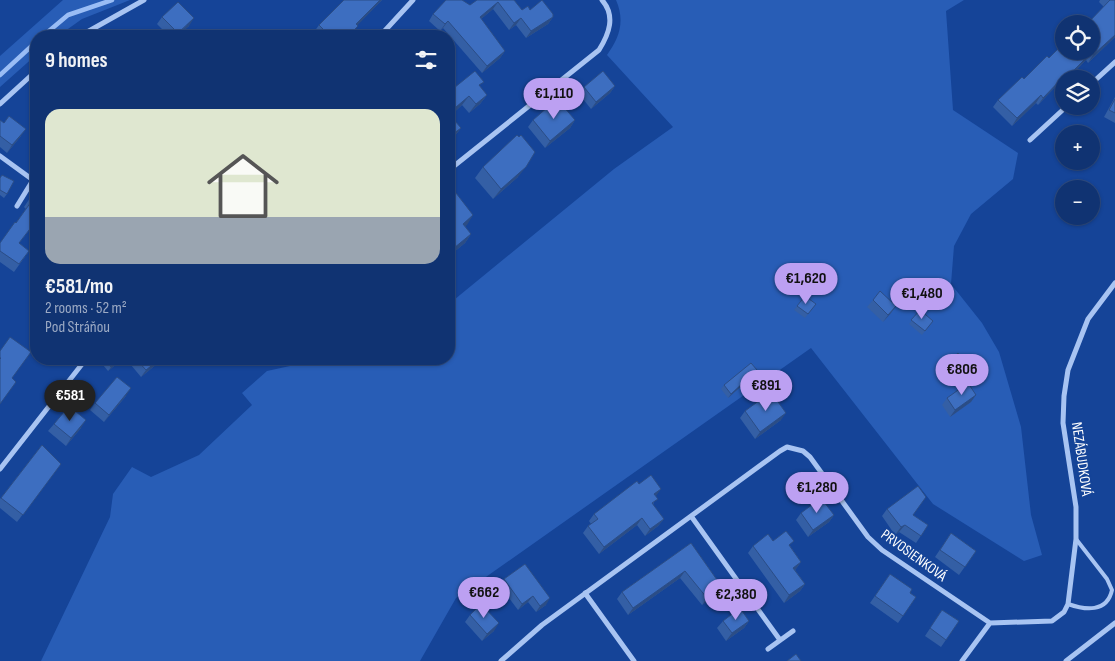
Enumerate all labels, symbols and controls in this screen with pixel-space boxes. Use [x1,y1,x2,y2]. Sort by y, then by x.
map controls [1055,15,1100,225]
button: locate [1055,15,1100,60]
icon: filters [412,46,440,74]
text: 9 homes [45,48,108,73]
button: layers [1055,70,1100,115]
pin: €1,110 [513,78,595,120]
text: €1,110 [535,84,573,103]
button: + [1055,125,1100,170]
icon: home [198,141,288,231]
button: − [1055,180,1100,225]
pin: €1,620 [765,262,847,305]
text: €1,620 [786,269,826,288]
text: €581/mo [45,274,113,299]
pin: €1,480 [881,278,963,320]
text: €1,480 [901,284,943,303]
text: 2 rooms · 52 m² [45,299,127,318]
text: Pod Stráňou [45,318,110,337]
pin: €806 [932,354,992,396]
text: €806 [947,360,977,379]
pin: €891 [736,370,796,412]
text: €891 [751,376,781,395]
pin: €581 [40,380,100,422]
text: €581 [55,386,85,405]
street label: NEZÁBUDKOVÁ [1067,421,1096,498]
pin: €1,280 [776,472,858,514]
text: €1,280 [797,478,837,497]
street label: PRVOSIENKOVÁ [877,525,951,586]
pin: €662 [454,576,514,619]
pin: €2,380 [695,578,777,621]
text: €662 [469,583,499,602]
text: €2,380 [715,585,757,604]

